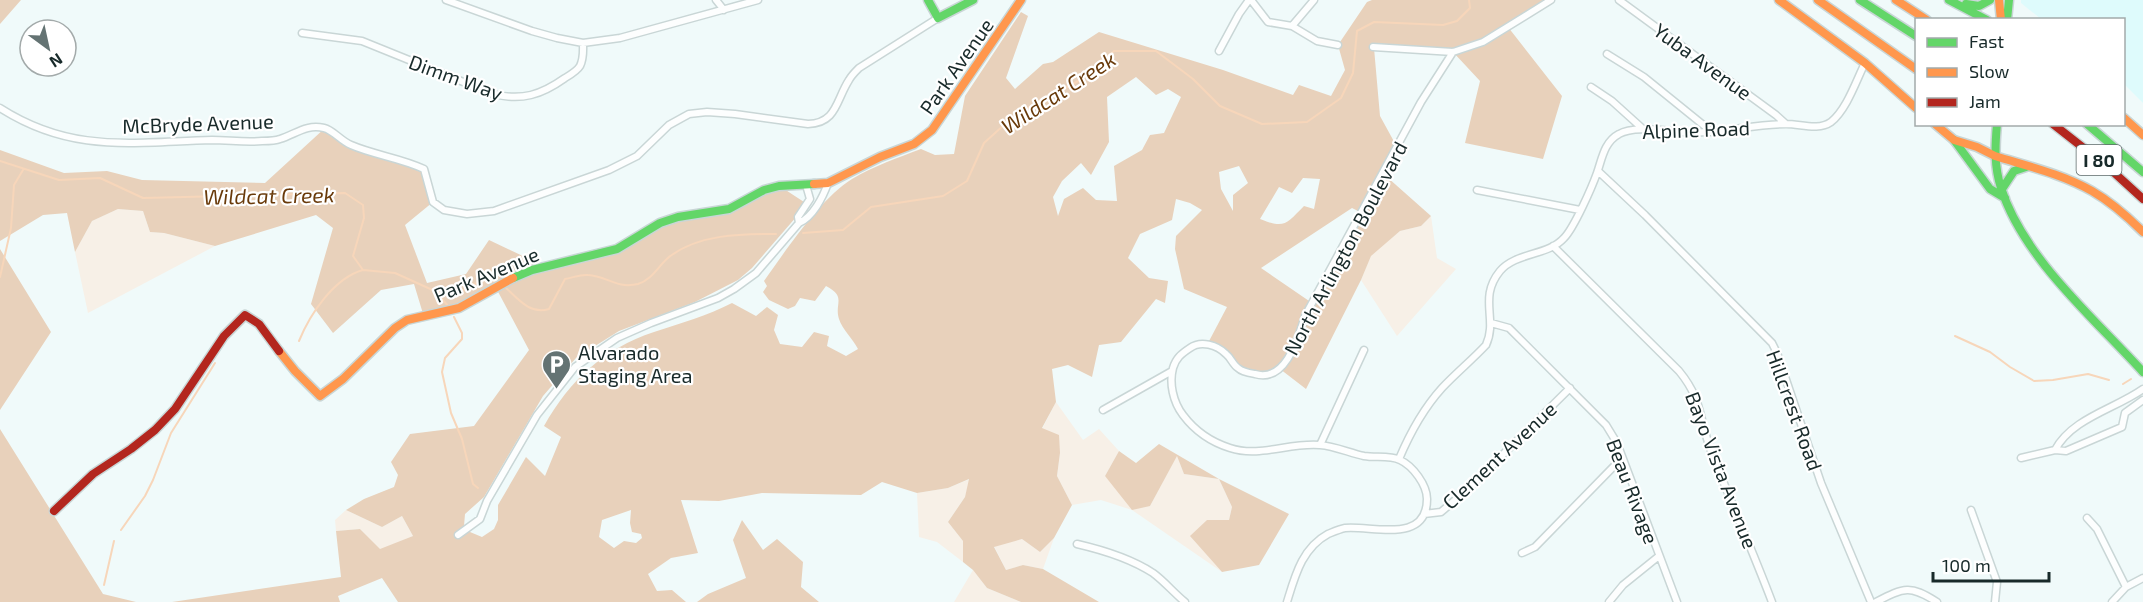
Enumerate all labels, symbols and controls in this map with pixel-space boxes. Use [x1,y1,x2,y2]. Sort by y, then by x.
street label: Park Avenue [914,13,998,119]
street label: Yuba Avenue [1649,17,1757,105]
north arrow [18,18,78,78]
legend [1915,18,2125,126]
text: Fast [1969,30,2004,52]
water label: Wildcat Creek [996,46,1120,138]
street label: Dimm Way [406,49,506,105]
text: N [46,50,66,72]
text: Slow [1969,60,2010,82]
text: Jam [1969,90,2001,112]
street label: McBryde Avenue [122,108,274,138]
street label: Alpine Road [1642,115,1750,143]
street label: North Arlington Boulevard [1278,137,1412,359]
road number: I 80 [2076,145,2122,175]
water label: Wildcat Creek [203,181,335,209]
street label: Park Avenue [430,241,542,307]
place label: Alvarado Staging Area [578,340,693,387]
street label: Hillcrest Road [1762,346,1828,474]
parking icon: Alvarado Staging Area [541,348,573,390]
street label: Bayo Vista Avenue [1681,388,1763,552]
street label: Clement Avenue [1437,396,1561,514]
street label: Beau Rivage [1602,435,1664,547]
scale bar [1933,545,2048,583]
text: 100 m [1942,554,1991,576]

